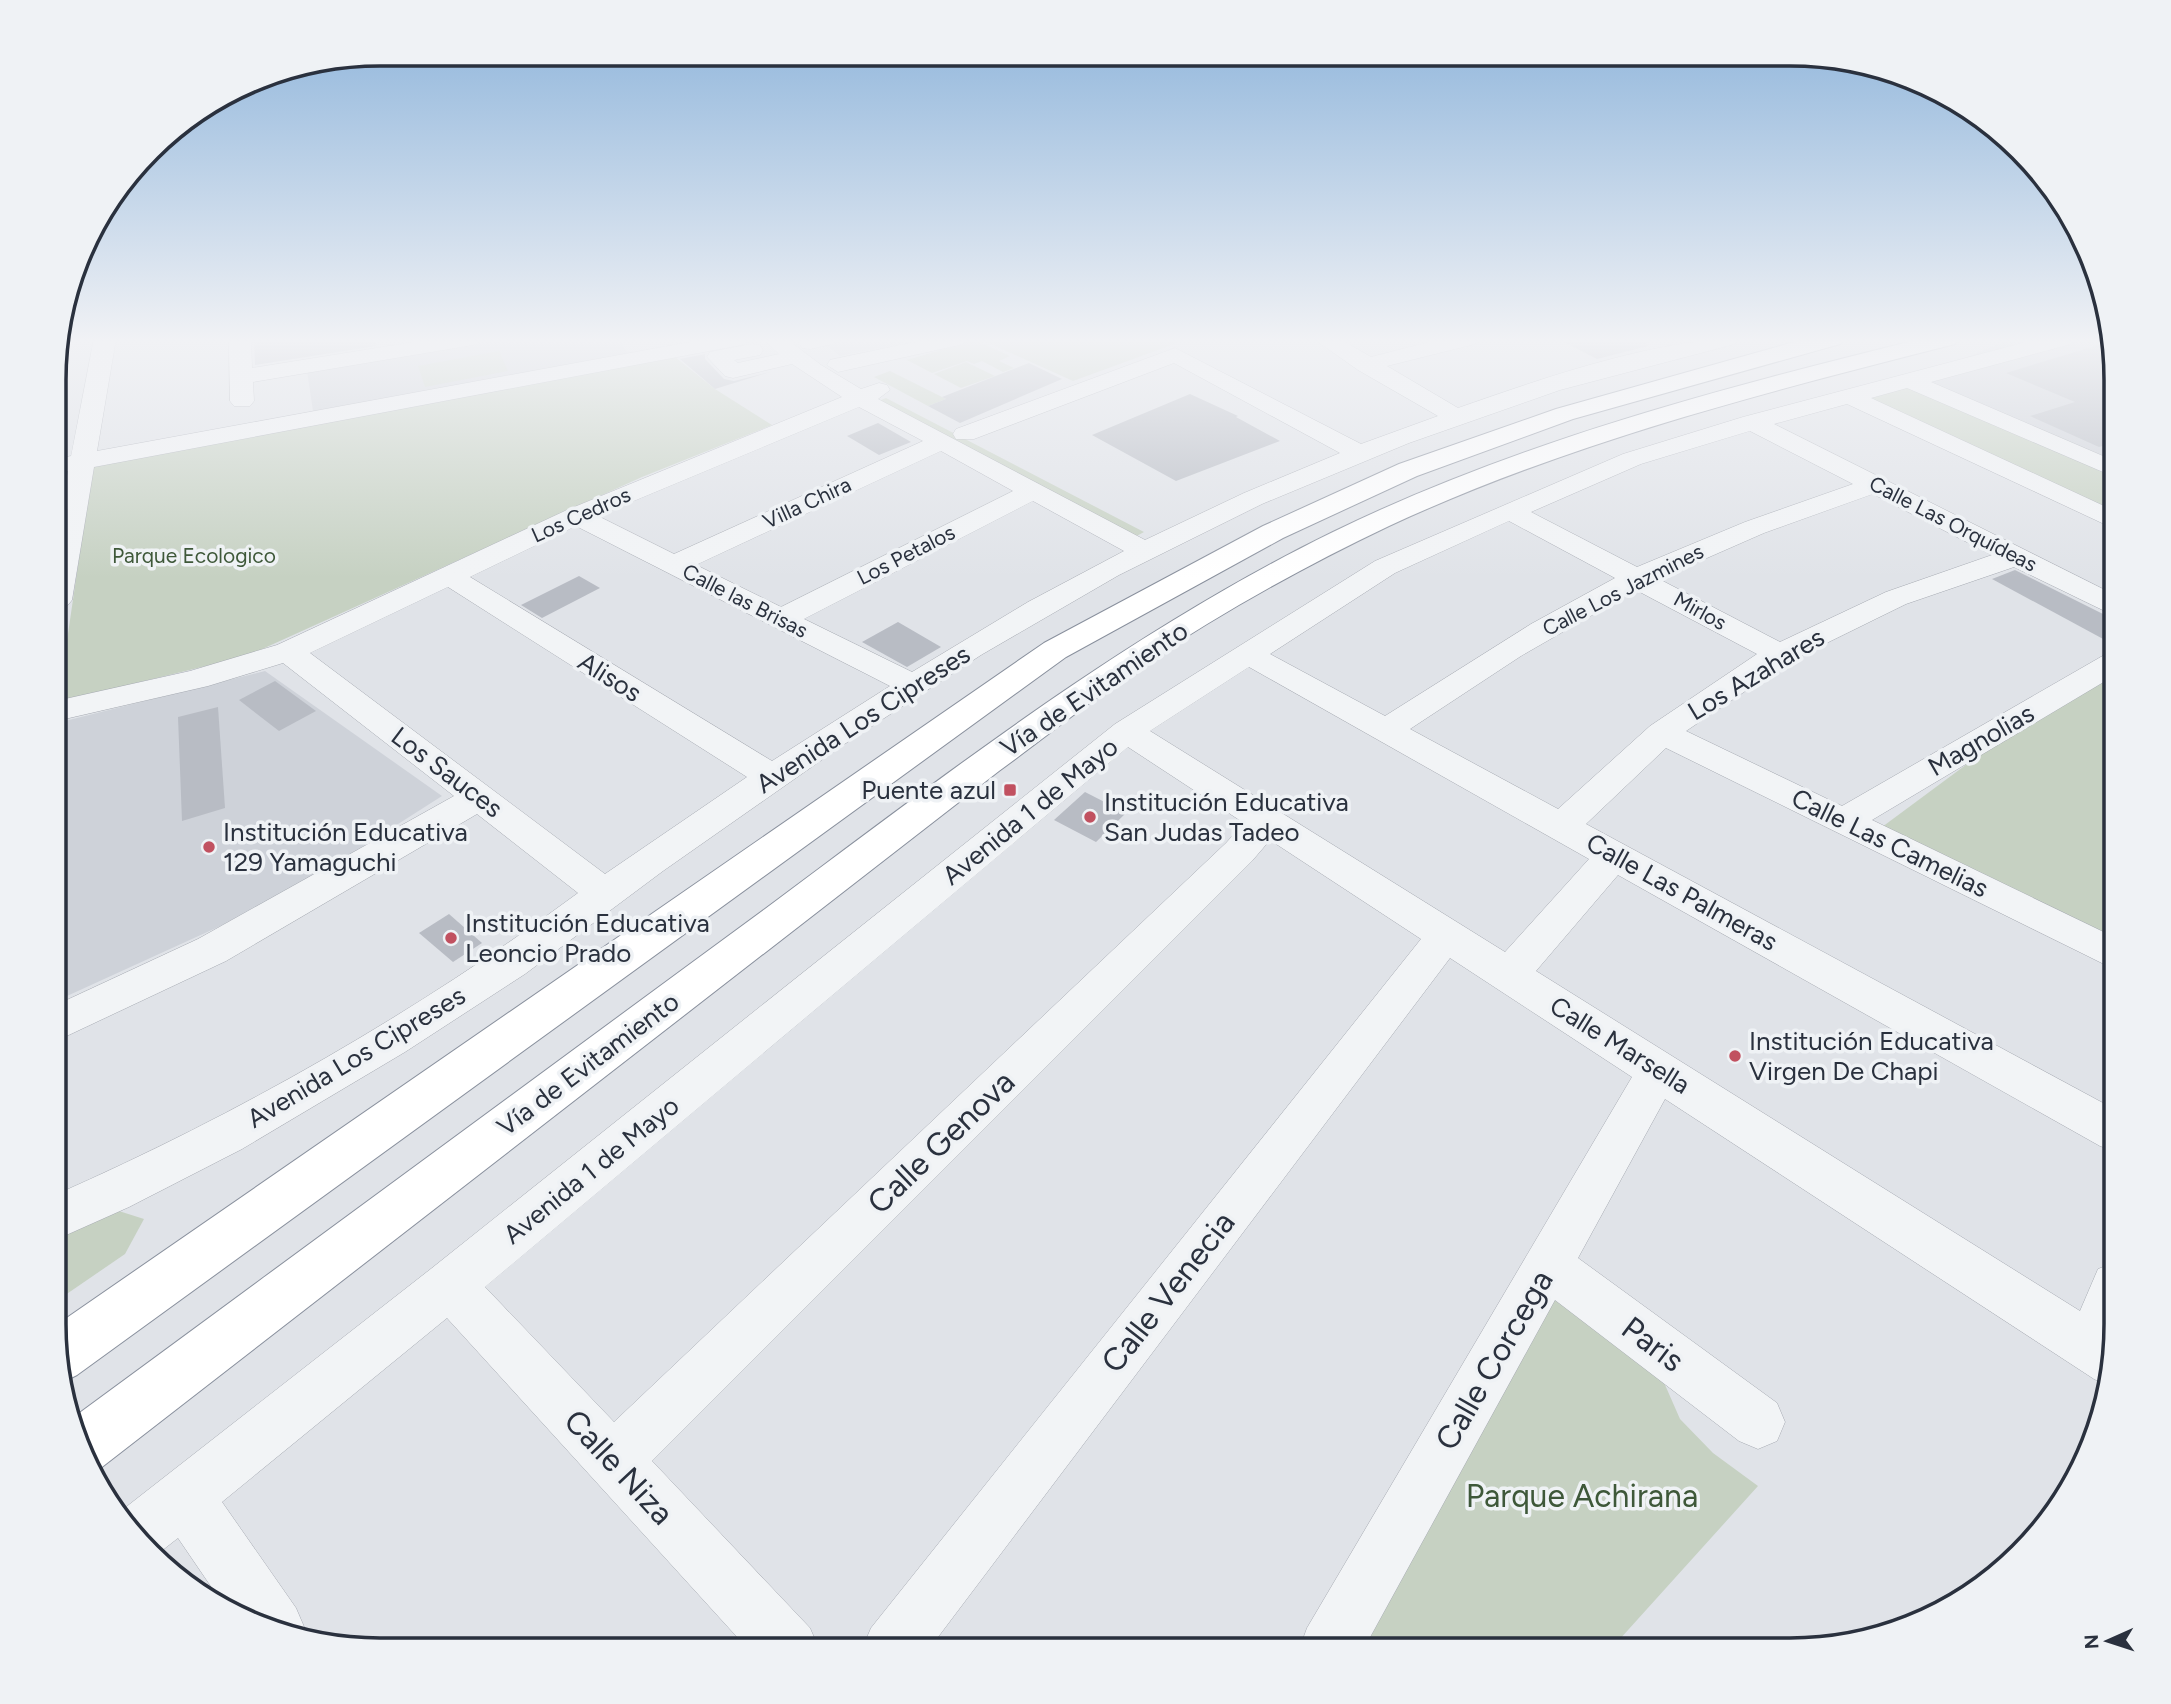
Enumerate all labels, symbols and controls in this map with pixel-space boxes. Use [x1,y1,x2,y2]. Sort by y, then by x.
street label: Calle Las Orquídeas [1865,470,2041,577]
street label: Villa Chira [759,471,855,534]
street label: Los Cedros [527,482,634,548]
street label: Los Petalos [853,519,959,590]
street label: Calle Los Jazmines [1538,538,1707,641]
park label: Parque Ecologico [112,543,276,568]
street label: Calle las Brisas [678,558,812,643]
street label: Mirlos [1670,586,1731,635]
street label: Vía de Evitamiento [994,614,1194,764]
street label: Los Azahares [1682,621,1830,727]
street label: Avenida Los Cipreses [750,638,976,800]
street label: Alisos [572,645,648,709]
street label: Magnolias [1922,697,2040,783]
street label: Los Sauces [385,720,509,824]
street label: Avenida 1 de Mayo [936,730,1124,892]
place label: Puente azul [861,774,996,806]
marker: Puente azul [1002,782,1018,798]
street label: Calle Las Camelias [1786,782,1994,904]
place label: Institución Educativa San Judas Tadeo [1104,786,1349,848]
marker: Institución Educativa San Judas Tadeo [1082,809,1098,825]
place label: Institución Educativa 129 Yamaguchi [223,816,468,878]
street label: Calle Las Palmeras [1581,826,1783,958]
marker: Institución Educativa 129 Yamaguchi [201,839,217,855]
place label: Institución Educativa Leoncio Prado [465,907,710,969]
marker: Institución Educativa Leoncio Prado [443,930,459,946]
street label: Avenida Los Cipreses [241,979,471,1135]
street label: Vía de Evitamiento [491,985,685,1143]
street label: Calle Marsella [1544,989,1696,1101]
place label: Institución Educativa Virgen De Chapi [1749,1025,1994,1087]
marker: Institución Educativa Virgen De Chapi [1727,1048,1743,1064]
street label: Calle Genova [860,1063,1022,1221]
street label: Avenida 1 de Mayo [497,1089,685,1251]
street label: Calle Venecia [1093,1204,1243,1380]
street label: Calle Corcega [1427,1263,1561,1457]
street label: Paris [1615,1308,1691,1380]
street label: Calle Niza [556,1402,682,1532]
park label: Parque Achirana [1466,1477,1698,1515]
north arrow [2073,1606,2143,1676]
text: N [2080,1634,2103,1650]

